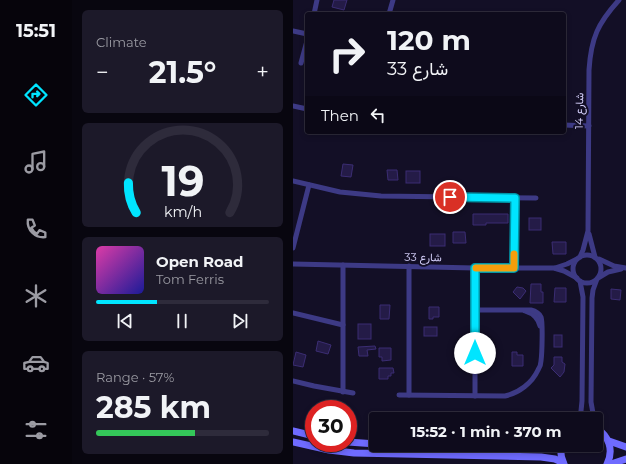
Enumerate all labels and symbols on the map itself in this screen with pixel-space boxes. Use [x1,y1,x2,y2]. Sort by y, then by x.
street label: شارع 14 [572,92,587,129]
pin [433,180,467,214]
street label: شارع 33 [404,250,442,265]
position arrow [454,332,496,374]
speed limit sign: 30 [305,400,357,452]

